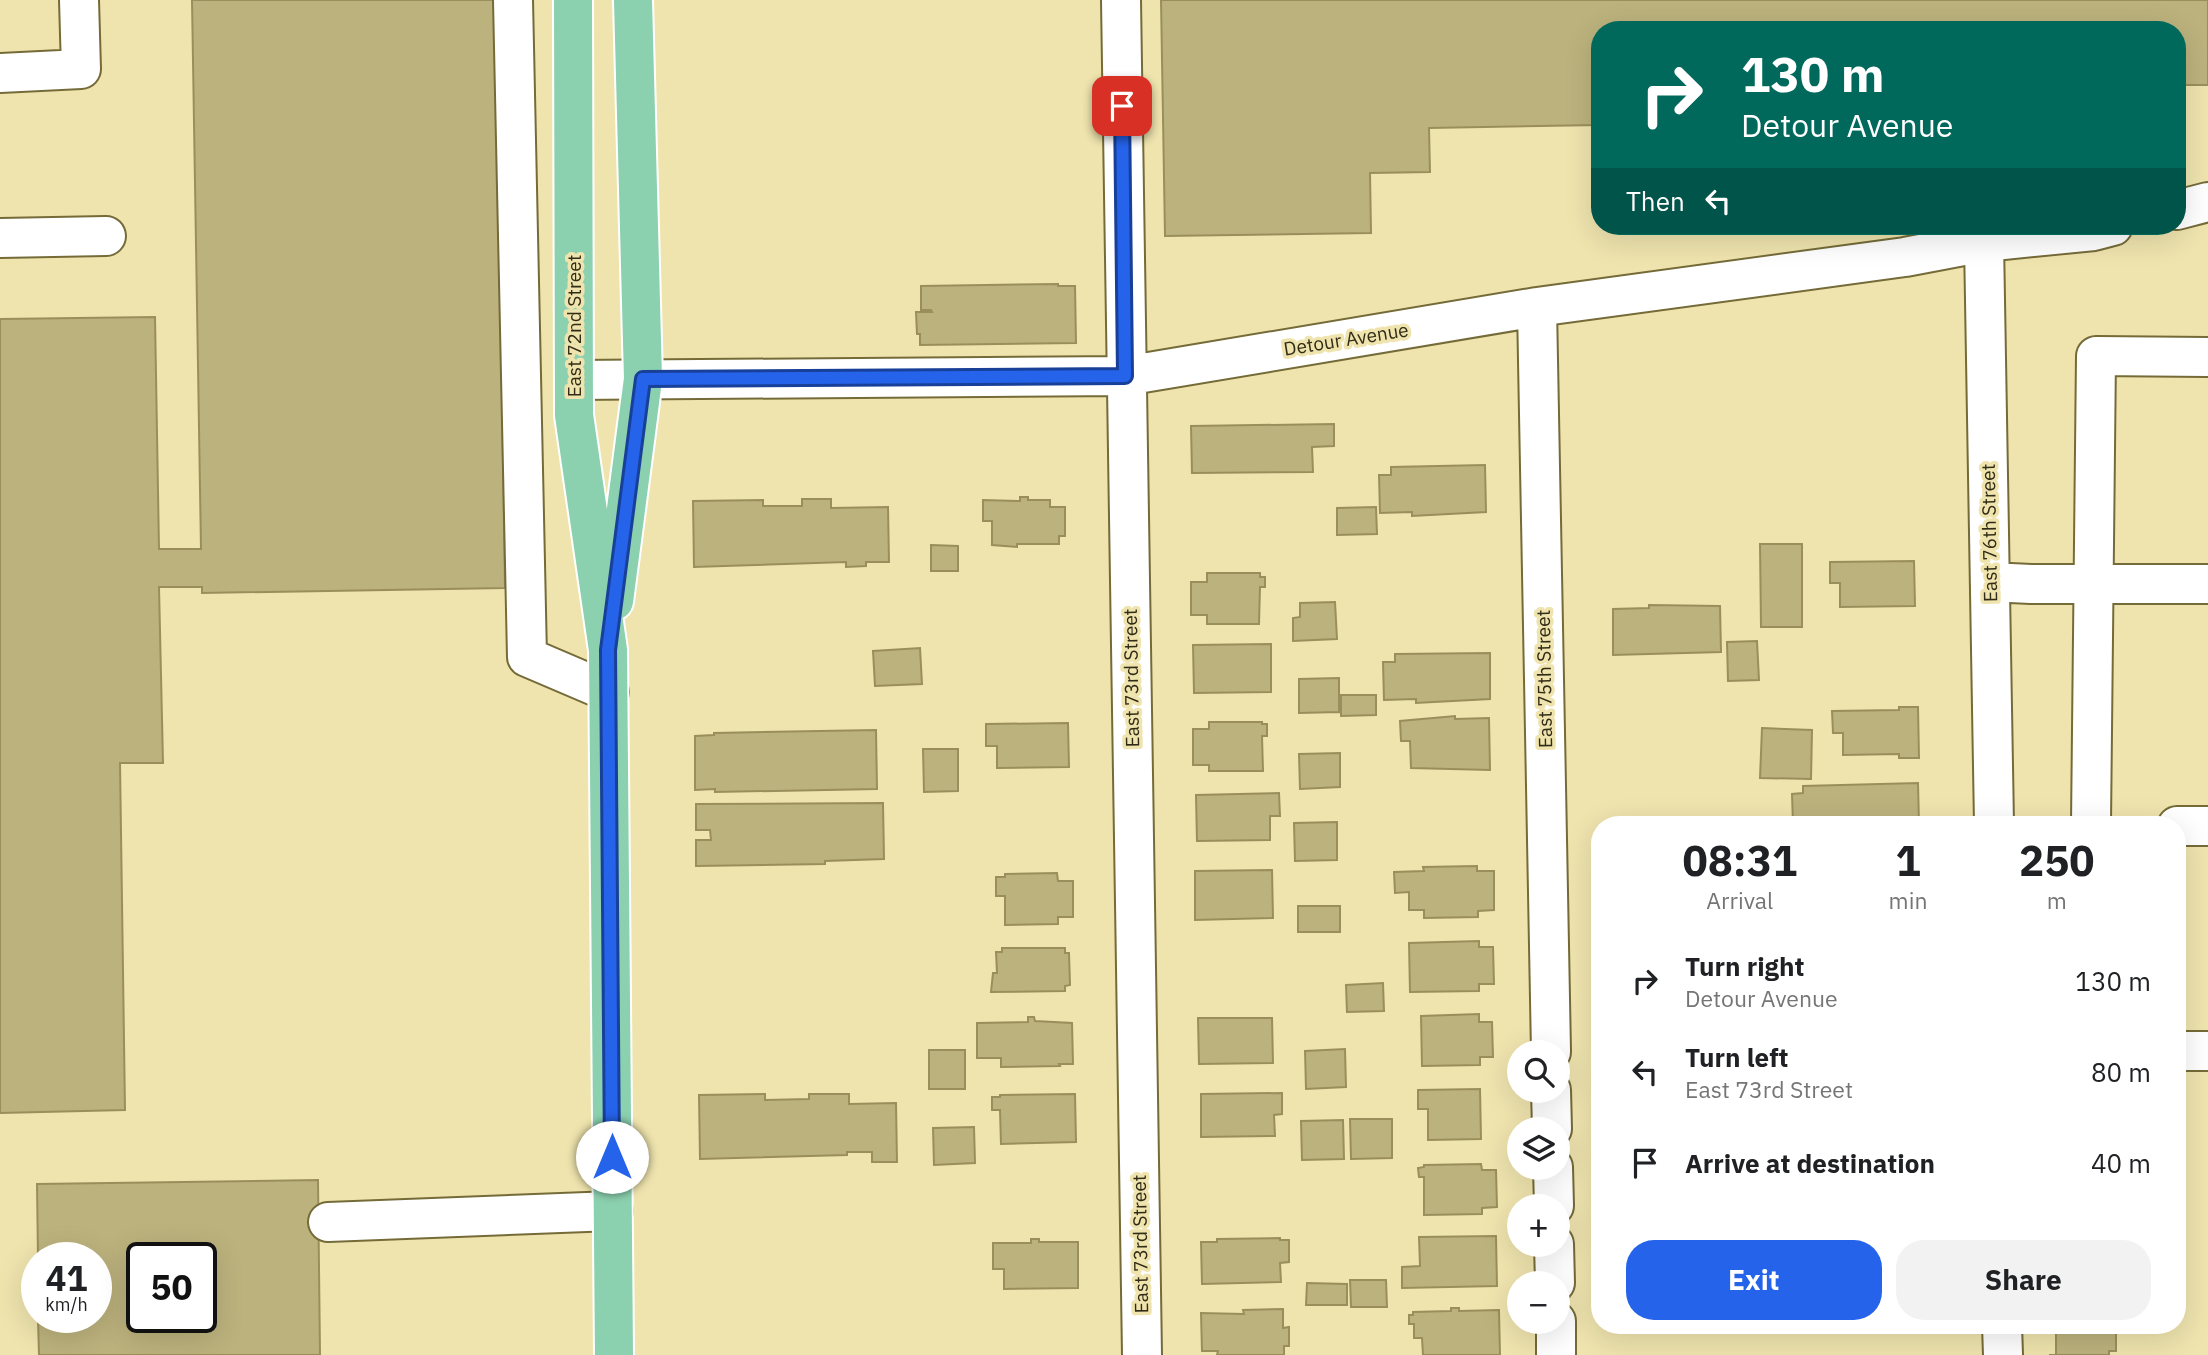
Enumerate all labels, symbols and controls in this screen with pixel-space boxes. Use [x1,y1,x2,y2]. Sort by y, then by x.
text: 130 m [1741,42,1885,105]
icon: right [1626,49,1717,140]
pin [1092,76,1152,136]
icon: arrive [1103,87,1141,125]
text: Detour Avenue [1741,104,1953,146]
icon: left [1699,182,1737,220]
text: Then [1626,184,1685,218]
street label: East 72nd Street [562,255,586,397]
street label: Detour Avenue [1282,317,1410,361]
street label: East 76th Street [1976,464,2002,602]
street label: East 73rd Street [1118,608,1144,748]
street label: East 75th Street [1531,610,1557,748]
text: 08:31 [1682,833,1797,888]
text: 1 [1895,833,1921,888]
text: 250 [2019,833,2095,888]
text: Arrival [1706,885,1773,915]
text: min [1889,885,1927,915]
text: m [2047,885,2067,915]
text: Turn right [1685,949,1804,983]
icon: right [1626,962,1664,1000]
text: 130 m [2075,964,2151,998]
text: Detour Avenue [1685,983,1838,1013]
map controls [1507,1040,1570,1334]
button: search [1507,1040,1570,1103]
text: Turn left [1685,1040,1788,1074]
icon: left [1626,1053,1664,1091]
text: 80 m [2091,1055,2151,1089]
text: East 73rd Street [1685,1074,1853,1104]
button: layers [1507,1117,1570,1180]
position arrow [575,1120,649,1194]
icon: arrive [1626,1144,1664,1182]
text: Arrive at destination [1685,1146,1935,1180]
text: 40 m [2091,1146,2151,1180]
street label: East 73rd Street [1127,1174,1153,1314]
button: + [1507,1194,1570,1257]
button: Exit [1626,1240,1882,1320]
button: Share [1896,1240,2151,1320]
speed limit sign: 50 [126,1242,217,1333]
text: 41 [45,1255,88,1301]
button: − [1507,1271,1570,1334]
text: km/h [45,1293,88,1316]

